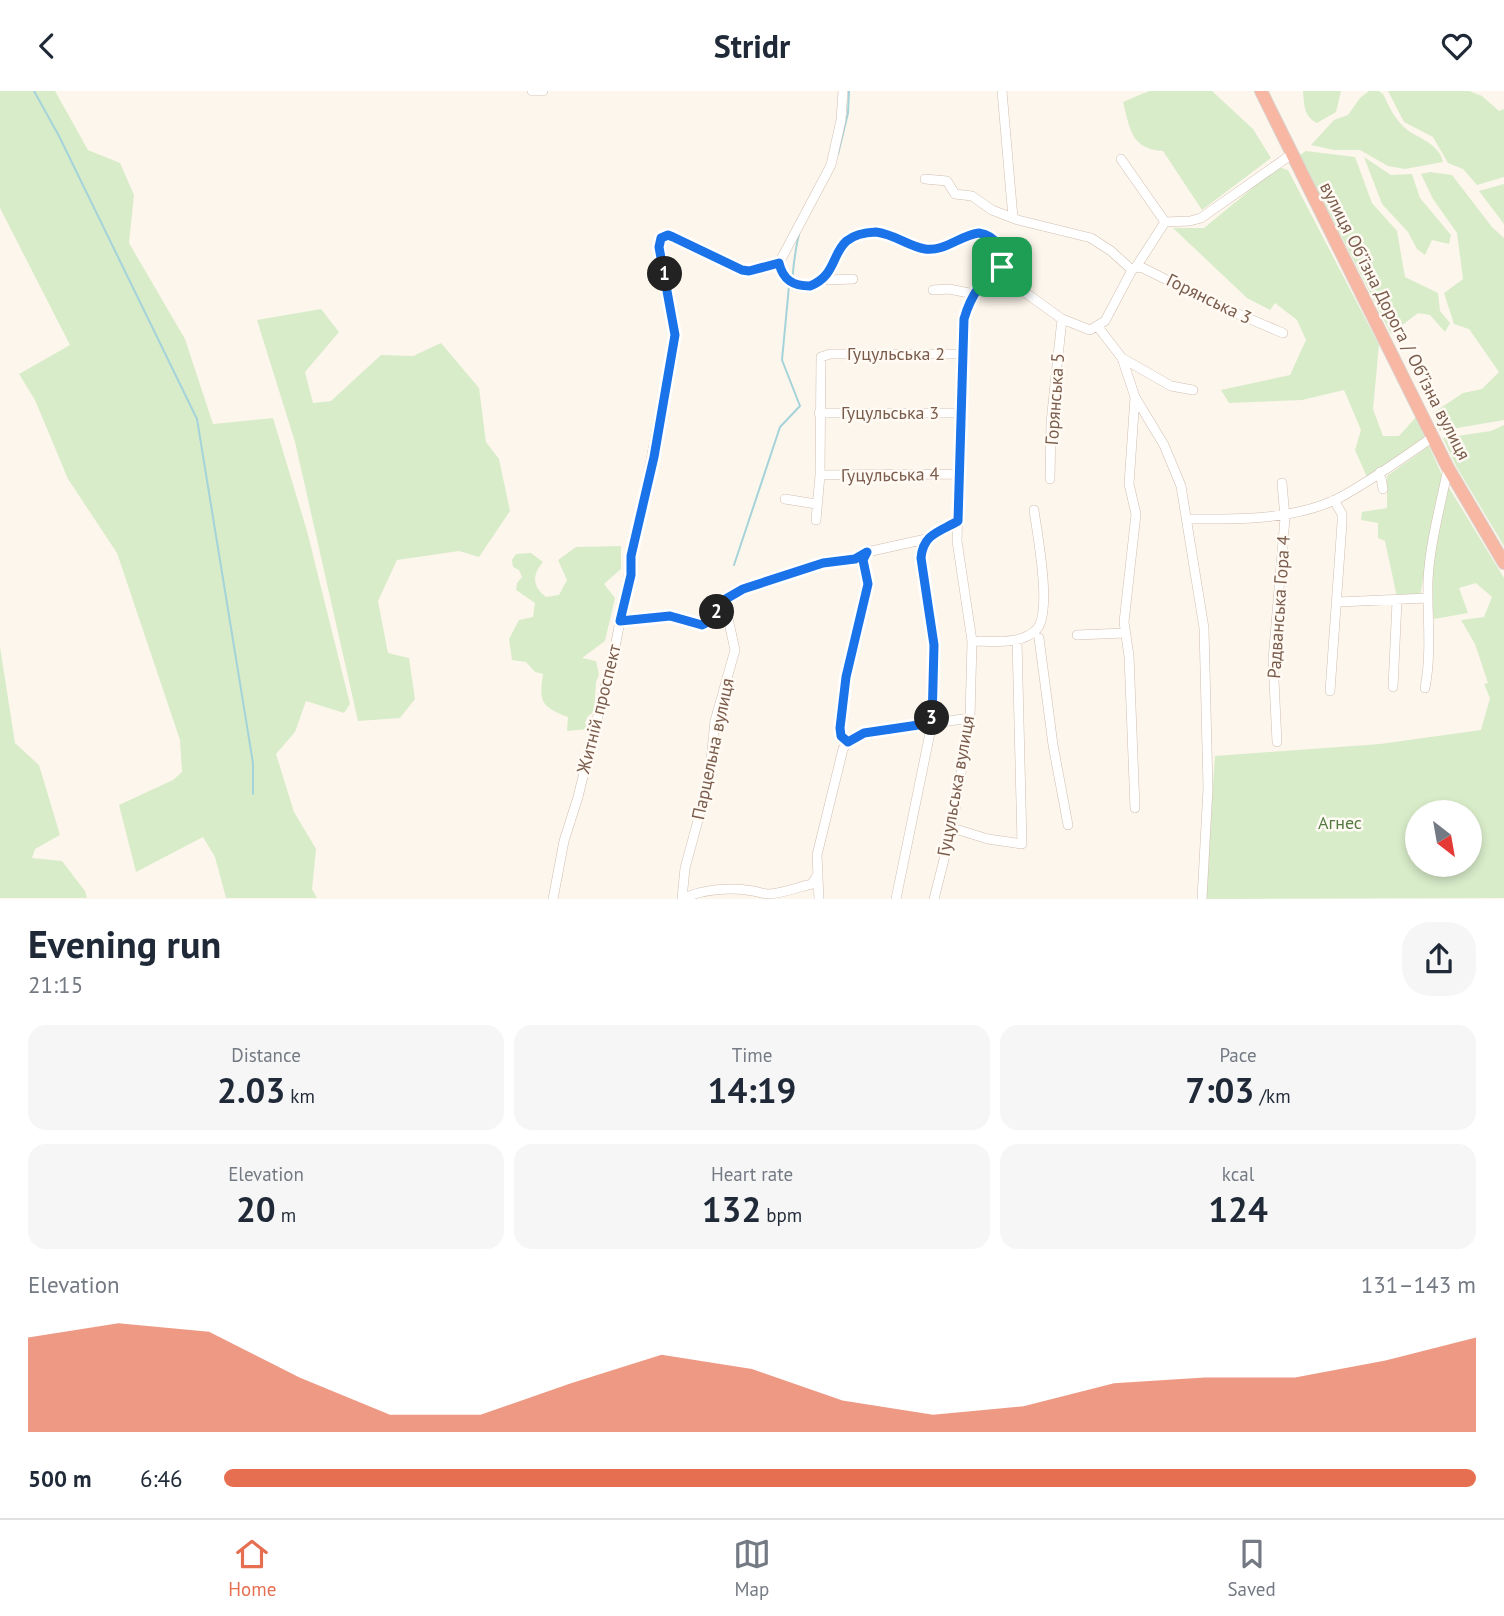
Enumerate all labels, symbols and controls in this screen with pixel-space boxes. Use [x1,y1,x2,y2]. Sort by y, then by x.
text: Stridr [714,25,790,67]
icon: back [28,27,66,65]
icon: heart [1438,27,1476,65]
street label: вулиця Обʼїзна Дорога / Обʼїзна вулиця [1315,178,1476,464]
pin [972,237,1032,297]
icon: arrive [983,248,1021,286]
pin: 1 [648,257,682,291]
text: 1 [659,261,670,285]
street label: Горянська 3 [1163,268,1256,329]
street label: Гуцульська 2 [847,342,945,365]
street label: Горянська 5 [1040,352,1069,446]
street label: Гуцульська 3 [841,401,939,424]
street label: Гуцульська 4 [841,462,939,487]
street label: Радванська Гора 4 [1262,534,1295,679]
pin: 2 [700,595,734,629]
text: 2 [711,599,722,623]
street label: Житній проспект [571,641,626,777]
street label: Парцельна вулиця [686,676,739,822]
pin: 3 [914,701,950,735]
text: 3 [926,705,937,729]
street label: Гуцульська вулиця [932,714,979,858]
north arrow [1405,800,1482,877]
map controls [1405,800,1482,877]
park label: Агнес [1318,811,1362,834]
text: Evening run [28,919,221,968]
button: share [1402,922,1476,996]
text: 21:15 [28,970,83,999]
text: Distance [231,1043,301,1067]
text: Time [732,1043,772,1067]
text: Pace [1219,1043,1257,1067]
text: 2.03 [217,1067,285,1113]
text: 14:19 [708,1067,796,1113]
text: 7:03 [1185,1067,1254,1113]
text: km [285,1084,315,1108]
text: /km [1254,1084,1291,1108]
text: Elevation [228,1162,304,1186]
text: Heart rate [711,1162,793,1186]
text: kcal [1222,1162,1254,1186]
text: 20 [236,1186,276,1232]
text: 132 [702,1186,761,1232]
text: 124 [1208,1186,1268,1232]
text: m [276,1203,296,1227]
text: bpm [761,1203,802,1227]
text: Elevation [28,1270,120,1299]
text: 131–143 m [1361,1270,1476,1299]
text: 500 m [28,1464,91,1493]
text: 6:46 [140,1464,183,1493]
tab: Home [228,1535,276,1601]
tab: Map [733,1535,771,1601]
tab: Saved [1227,1535,1276,1601]

